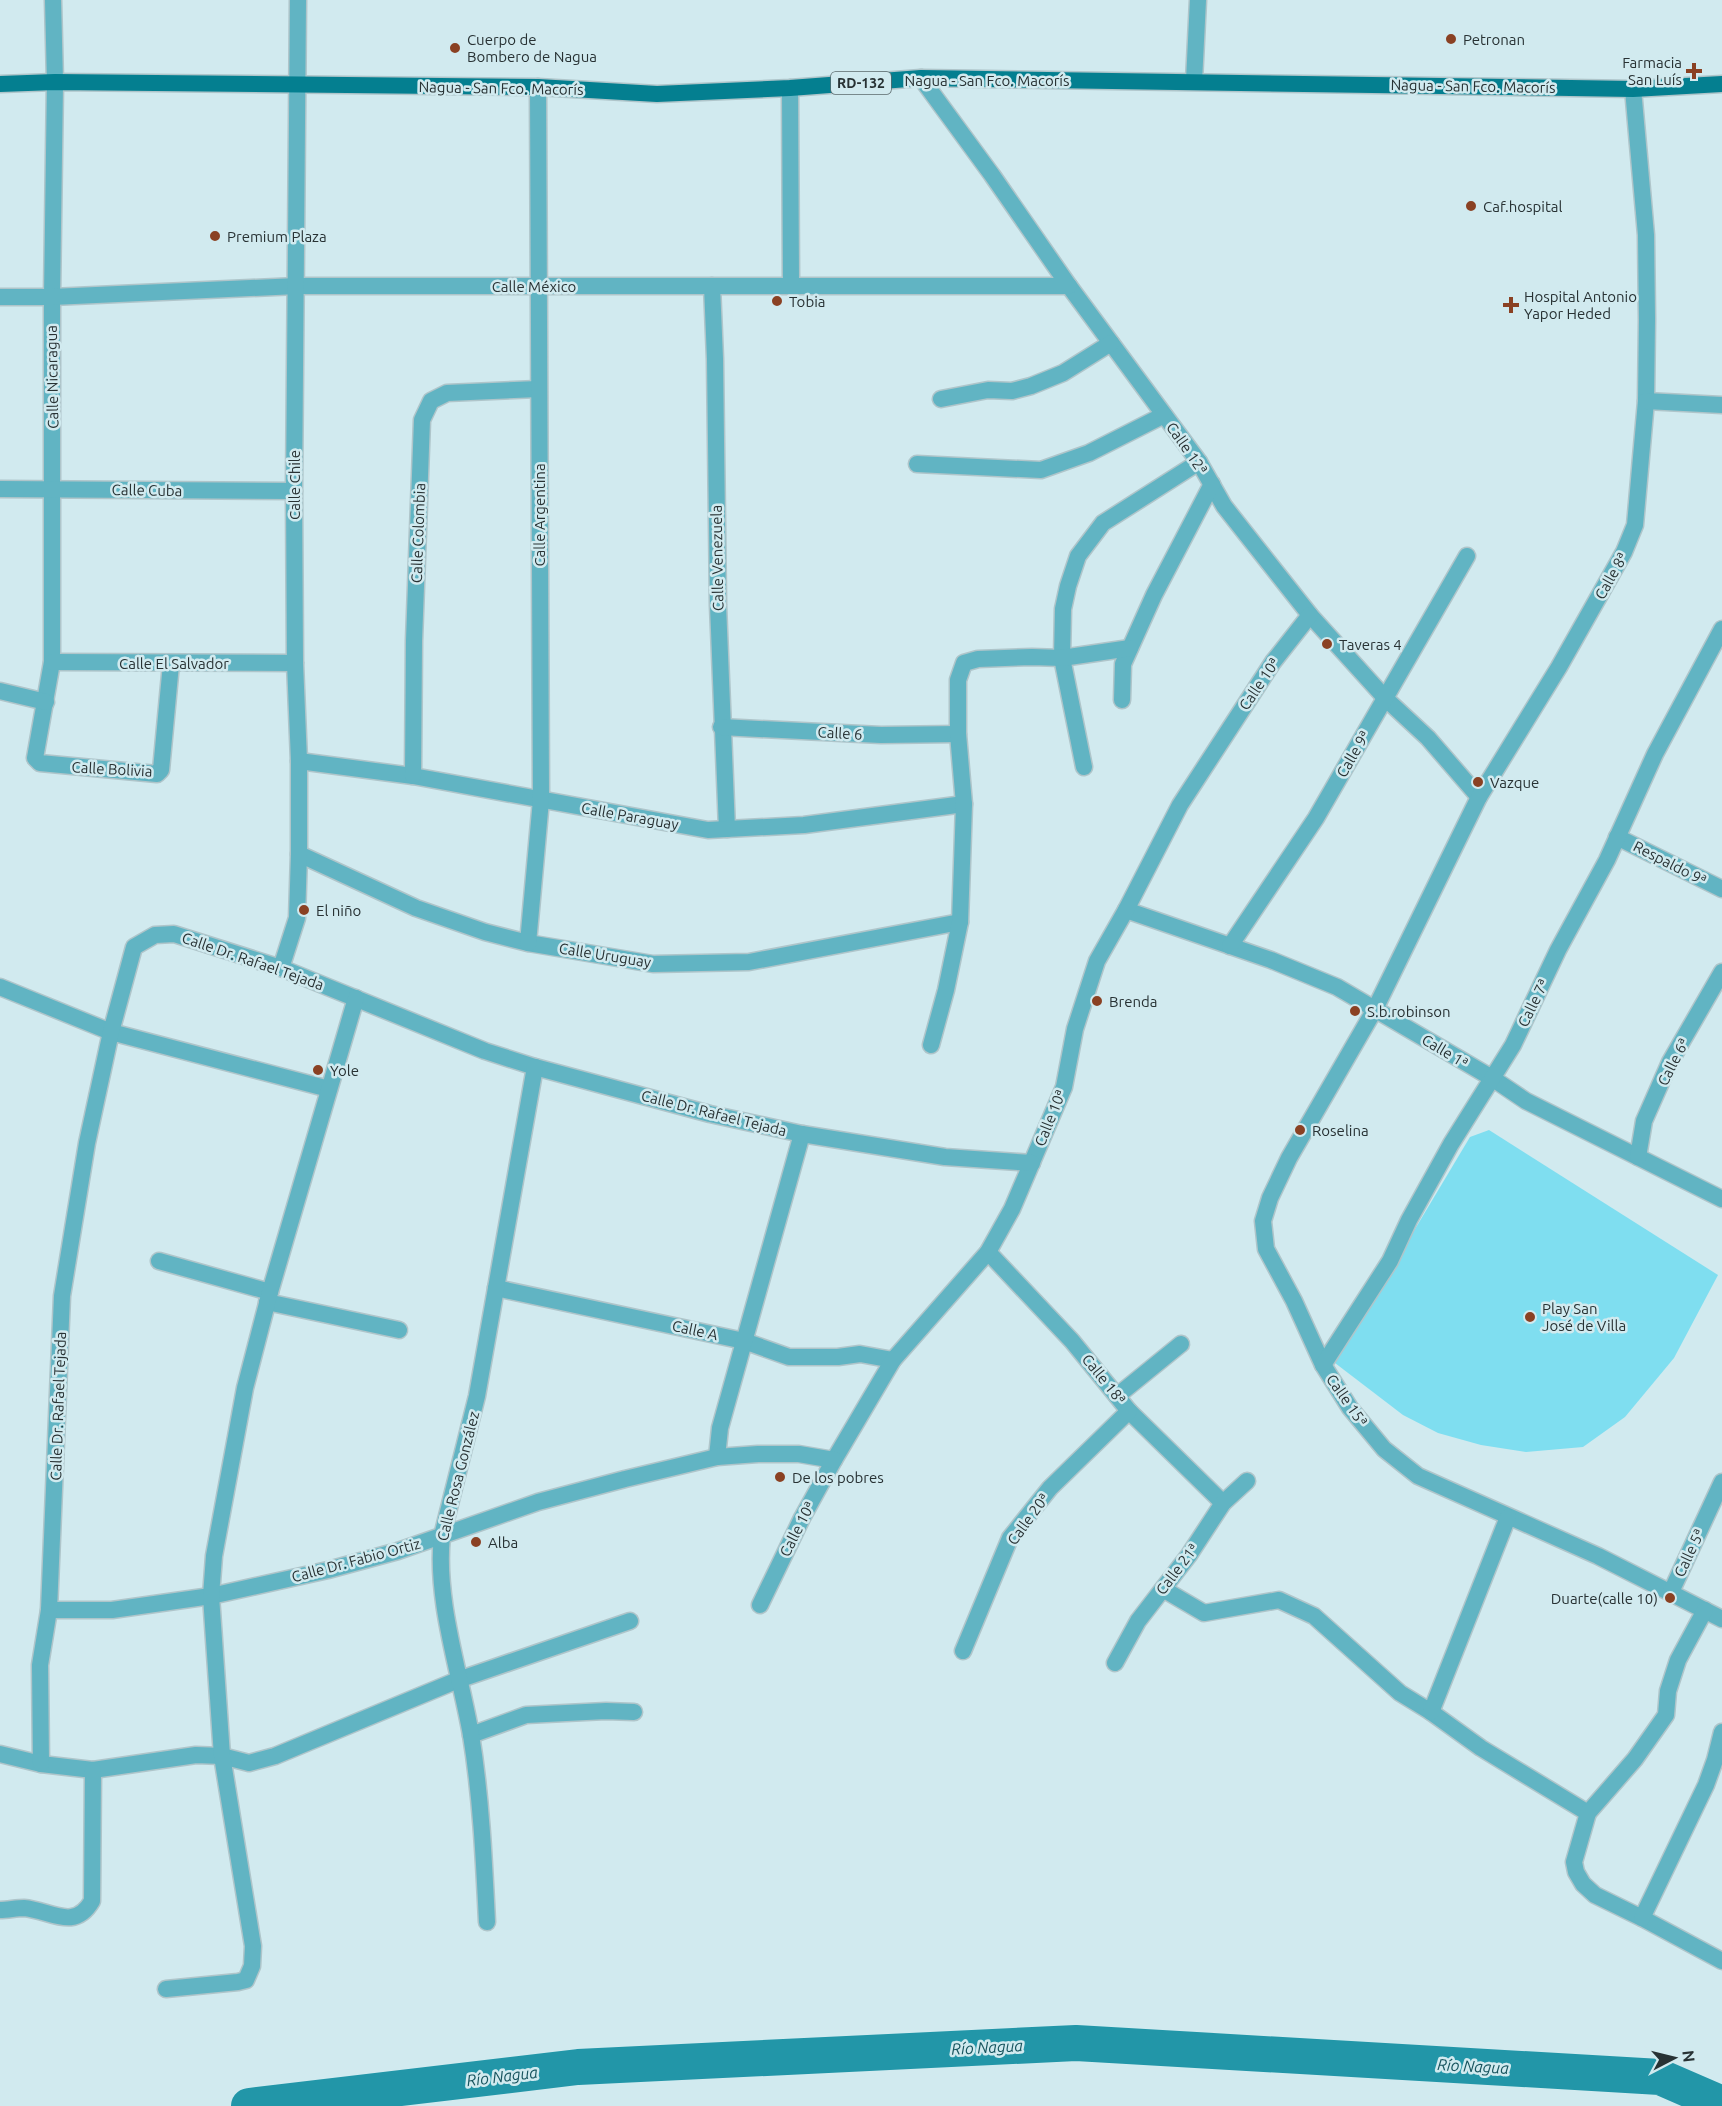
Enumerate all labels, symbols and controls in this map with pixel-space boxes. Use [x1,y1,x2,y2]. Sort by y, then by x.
place label: Cuerpo de Bombero de Nagua [467,31,597,65]
place label: Petronan [1463,31,1525,48]
marker: Petronan [1444,32,1458,46]
marker: Cuerpo de Bombero de Nagua [448,41,462,55]
place label: Farmacia San Luís [1622,54,1682,88]
marker: Farmacia San Luís [1687,64,1701,78]
road number: RD-132 [831,72,891,94]
street label: Nagua - San Fco. Macorís [904,72,1070,89]
street label: Nagua - San Fco. Macorís [1390,76,1556,96]
street label: Nagua - San Fco. Macorís [418,78,584,98]
place label: Caf.hospital [1483,198,1563,215]
marker: Caf.hospital [1464,199,1478,213]
place label: Premium Plaza [227,228,327,245]
marker: Premium Plaza [208,229,222,243]
street label: Calle México [492,278,576,295]
place label: Hospital Antonio Yapor Heded [1524,288,1637,322]
place label: Tobia [789,293,826,310]
marker: Tobia [770,294,784,308]
marker: Hospital Antonio Yapor Heded [1502,296,1520,314]
street label: Calle Nicaragua [43,325,61,429]
street label: Calle 12ª [1163,419,1211,477]
street label: Calle Chile [286,450,303,520]
street label: Calle Argentina [531,463,548,567]
street label: Calle Cuba [112,481,182,499]
street label: Calle Colombia [408,483,428,583]
street label: Calle Venezuela [708,505,726,611]
street label: Calle 8ª [1591,550,1631,602]
place label: Taveras 4 [1339,636,1402,653]
marker: Taveras 4 [1320,637,1334,651]
street label: Calle El Salvador [119,655,229,672]
street label: Calle 10ª [1235,655,1283,713]
street label: Calle 6 [817,723,863,743]
street label: Calle 9ª [1333,728,1373,780]
street label: Calle Bolivia [71,758,153,780]
place label: Vazque [1490,774,1539,791]
marker: Vazque [1471,775,1485,789]
street label: Calle Paraguay [580,799,680,833]
street label: Respaldo 9ª [1631,837,1709,889]
place label: El niño [316,902,361,919]
marker: El niño [297,903,311,917]
street label: Calle Dr. Rafael Tejada [180,929,326,993]
street label: Calle Uruguay [558,939,652,971]
street label: Calle 7ª [1514,976,1552,1030]
place label: Brenda [1109,993,1158,1010]
marker: Brenda [1090,994,1104,1008]
place label: S.b.robinson [1367,1003,1450,1020]
marker: S.b.robinson [1348,1004,1362,1018]
street label: Calle 1ª [1419,1031,1471,1071]
street label: Calle 6ª [1654,1036,1692,1088]
place label: Yole [330,1062,359,1079]
marker: Yole [311,1063,325,1077]
street label: Calle Dr. Rafael Tejada [640,1087,788,1139]
street label: Calle 10ª [1031,1087,1069,1149]
place label: Roselina [1312,1122,1369,1139]
marker: Roselina [1293,1123,1307,1137]
place label: Play San José de Villa [1542,1300,1626,1334]
marker: Play San José de Villa [1523,1310,1537,1324]
street label: Calle A [671,1317,720,1343]
street label: Calle Dr. Rafael Tejada [47,1331,69,1481]
street label: Calle 18ª [1079,1351,1129,1407]
street label: Calle 15ª [1323,1371,1371,1429]
street label: Calle Rosa González [434,1409,482,1543]
place label: De los pobres [792,1469,884,1486]
marker: De los pobres [773,1470,787,1484]
street label: Calle 20ª [1004,1490,1052,1548]
street label: Calle 10ª [776,1499,818,1559]
street label: Calle 5ª [1671,1526,1707,1580]
place label: Alba [488,1534,518,1551]
street label: Calle Dr. Fabio Ortiz [290,1535,422,1585]
marker: Alba [469,1535,483,1549]
street label: Calle 21ª [1152,1540,1202,1598]
place label: Duarte(calle 10) [1551,1590,1658,1607]
marker: Duarte(calle 10) [1663,1591,1677,1605]
north arrow [1644,2028,1704,2088]
water label: Río Nagua [951,2036,1024,2058]
text: N [1679,2049,1699,2063]
water label: Río Nagua [1437,2055,1510,2077]
water label: Río Nagua [465,2063,539,2089]

